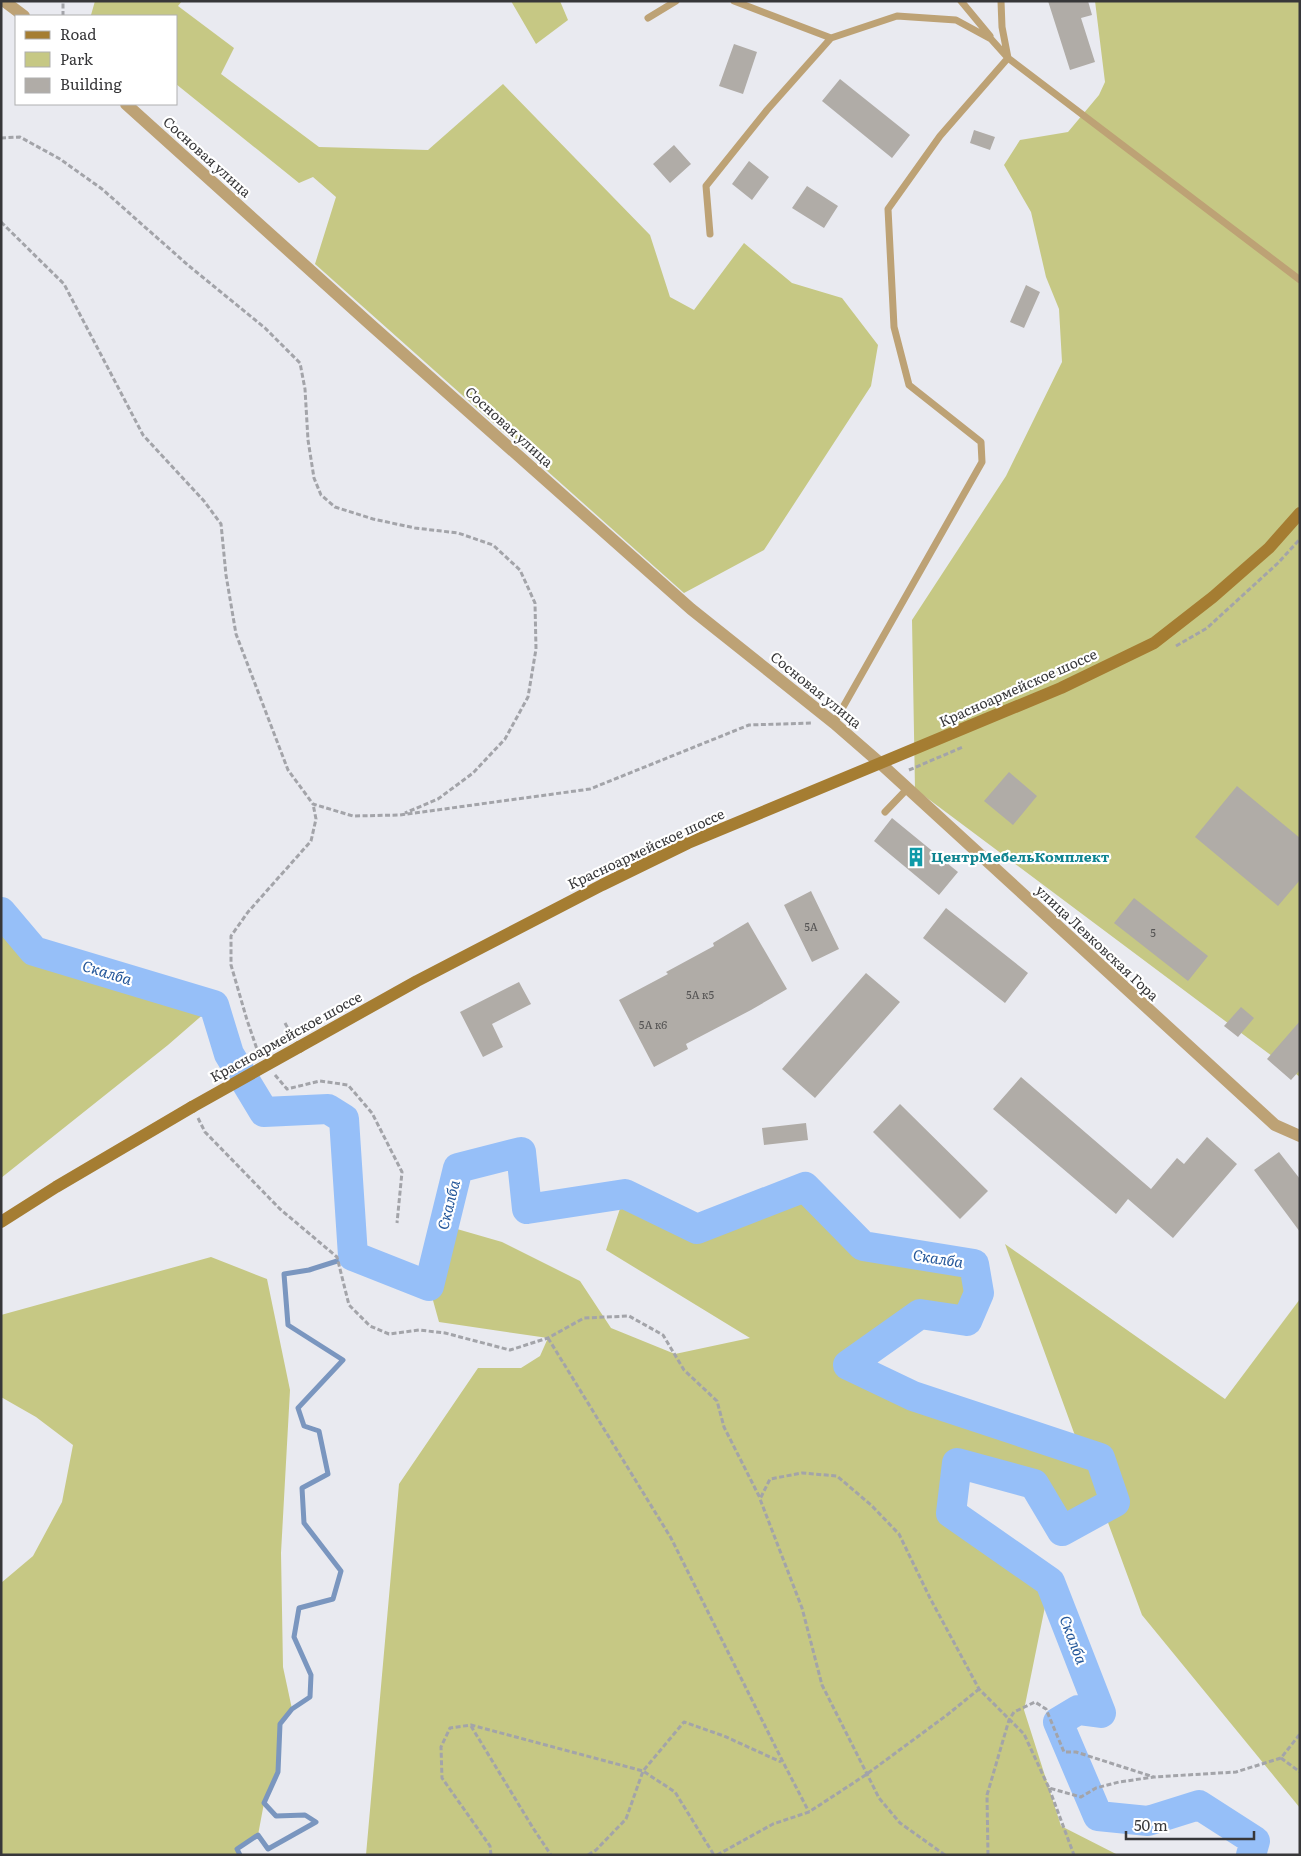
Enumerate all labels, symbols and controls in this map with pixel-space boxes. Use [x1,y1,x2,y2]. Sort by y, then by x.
legend [15,15,178,105]
text: Road [60,22,96,45]
text: Park [60,47,94,70]
text: Building [60,72,122,95]
street label: Сосновая улица [159,111,256,201]
street label: Сосновая улица [461,381,558,471]
street label: Красноармейское шоссе [935,643,1100,731]
street label: Сосновая улица [767,646,867,733]
street label: Красноармейское шоссе [564,803,727,893]
building icon: ЦентрМебельКомплект [905,846,927,868]
place label: ЦентрМебельКомплект [931,846,1110,866]
street label: улица Левковская Гора [1032,880,1164,1005]
house number: 5А [804,918,818,934]
house number: 5 [1150,924,1156,940]
water label: Скалба [80,953,135,990]
street label: Красноармейское шоссе [206,986,365,1086]
house number: 5А к5 [686,986,714,1002]
house number: 5А к6 [639,1016,667,1032]
water label: Скалба [430,1177,465,1232]
water label: Скалба [911,1242,965,1273]
water label: Скалба [1055,1612,1094,1668]
scale bar [1126,1808,1254,1840]
text: 50 m [1134,1813,1168,1836]

